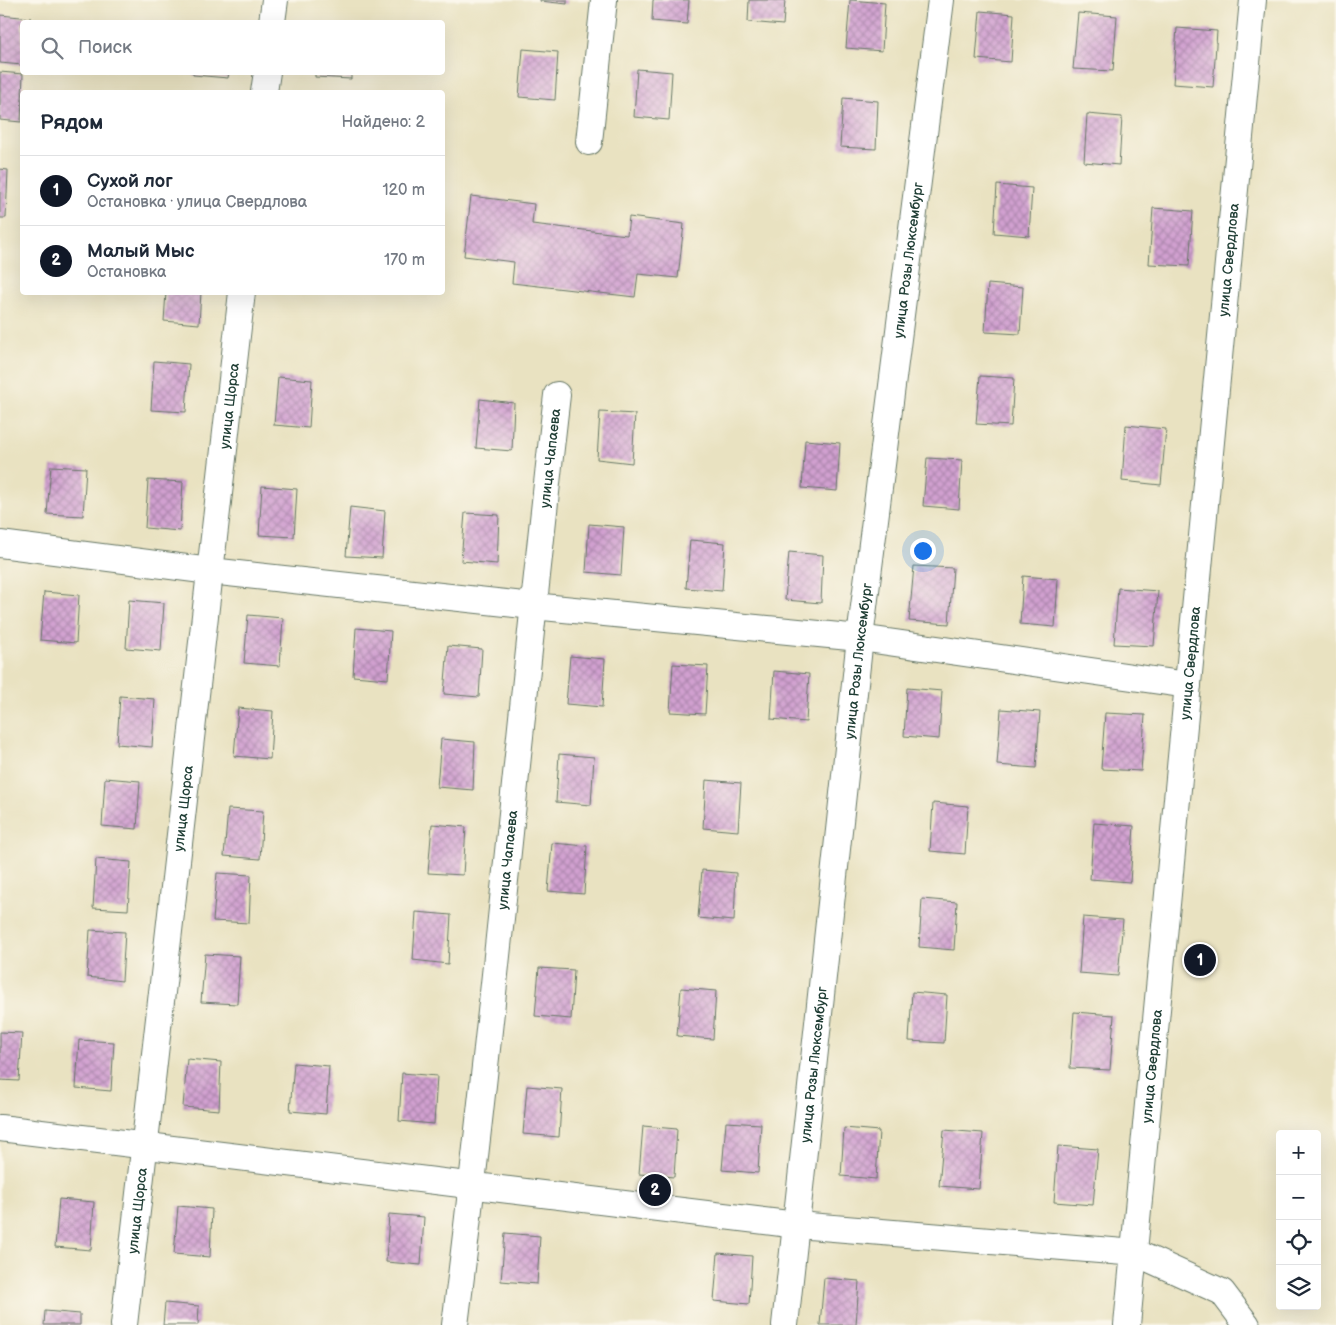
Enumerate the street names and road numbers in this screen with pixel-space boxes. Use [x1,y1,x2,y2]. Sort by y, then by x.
street label: улица Розы Люксембург [890,181,927,339]
street label: улица Свердлова [1215,202,1243,317]
street label: улица Щорса [216,361,243,450]
street label: улица Чапаева [536,407,564,509]
street label: улица Розы Люксембург [841,581,876,740]
street label: улица Свердлова [1177,605,1204,721]
street label: улица Щорса [170,764,197,852]
street label: улица Чапаева [494,809,521,911]
street label: улица Розы Люксембург [797,985,831,1144]
street label: улица Свердлова [1138,1008,1166,1124]
street label: улица Щорса [124,1166,151,1255]

